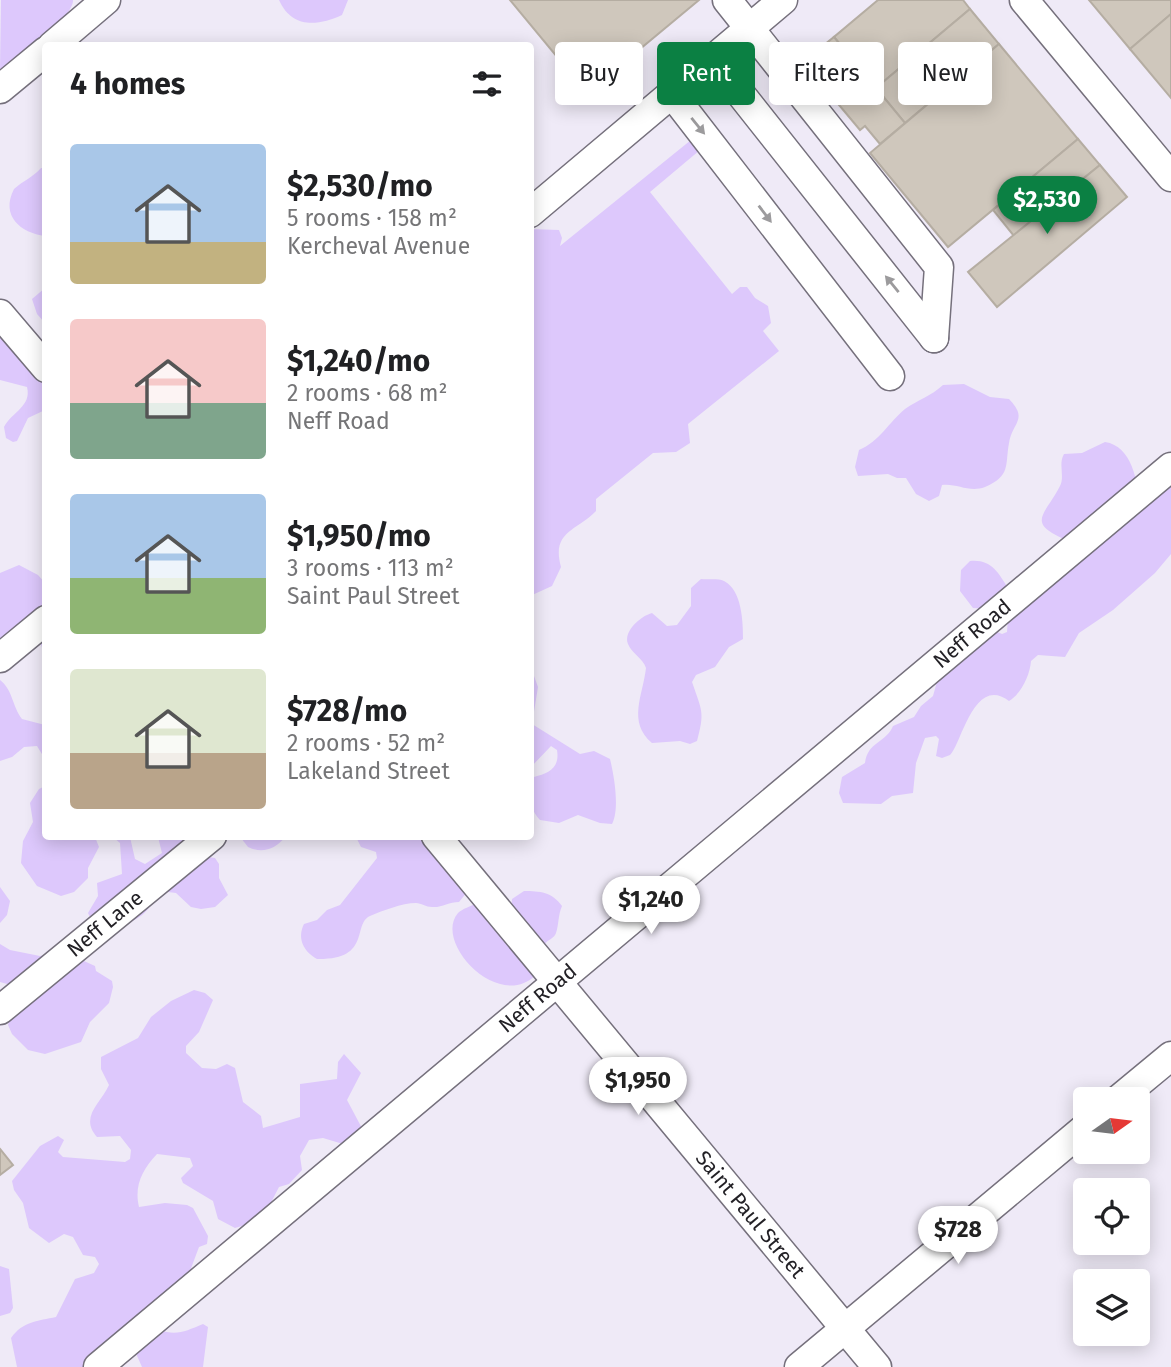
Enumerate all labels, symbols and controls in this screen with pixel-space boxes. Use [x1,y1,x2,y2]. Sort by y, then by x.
chip: Buy [555,42,643,105]
chip: Rent [657,42,755,105]
chip: Filters [769,42,884,105]
chip: New [898,42,992,105]
icon: filters [468,65,506,103]
text: 4 homes [70,66,185,102]
one-way arrow [690,118,705,135]
text: $2,530/mo [287,168,433,204]
icon: home [126,172,210,256]
pin: $2,530 [990,176,1104,236]
text: $2,530 [1013,185,1081,213]
text: 5 rooms · 158 m² [287,204,457,232]
one-way arrow [758,205,772,223]
text: Kercheval Avenue [287,232,470,260]
one-way arrow [885,276,900,293]
text: $1,240/mo [287,343,430,379]
icon: home [126,347,210,431]
text: 2 rooms · 68 m² [287,379,448,407]
text: Neff Road [287,407,390,435]
text: $1,950/mo [287,518,431,554]
icon: home [126,522,210,606]
text: 3 rooms · 113 m² [287,554,454,582]
text: Saint Paul Street [287,582,460,610]
street label: Neff Road [928,594,1017,674]
text: $728/mo [287,693,407,729]
icon: home [126,697,210,781]
text: 2 rooms · 52 m² [287,729,445,757]
text: Lakeland Street [287,757,450,785]
pin: $1,240 [594,876,708,936]
street label: Neff Lane [62,885,149,963]
text: $1,240 [618,885,684,913]
street label: Neff Road [493,958,582,1038]
pin: $1,950 [581,1058,695,1117]
text: $1,950 [605,1066,671,1094]
north arrow [1073,1087,1150,1164]
map controls [1073,1087,1150,1346]
street label: Saint Paul Street [690,1145,811,1284]
button: locate [1073,1178,1150,1255]
pin: $728 [917,1206,999,1266]
text: $728 [934,1215,982,1243]
button: layers [1073,1269,1150,1346]

